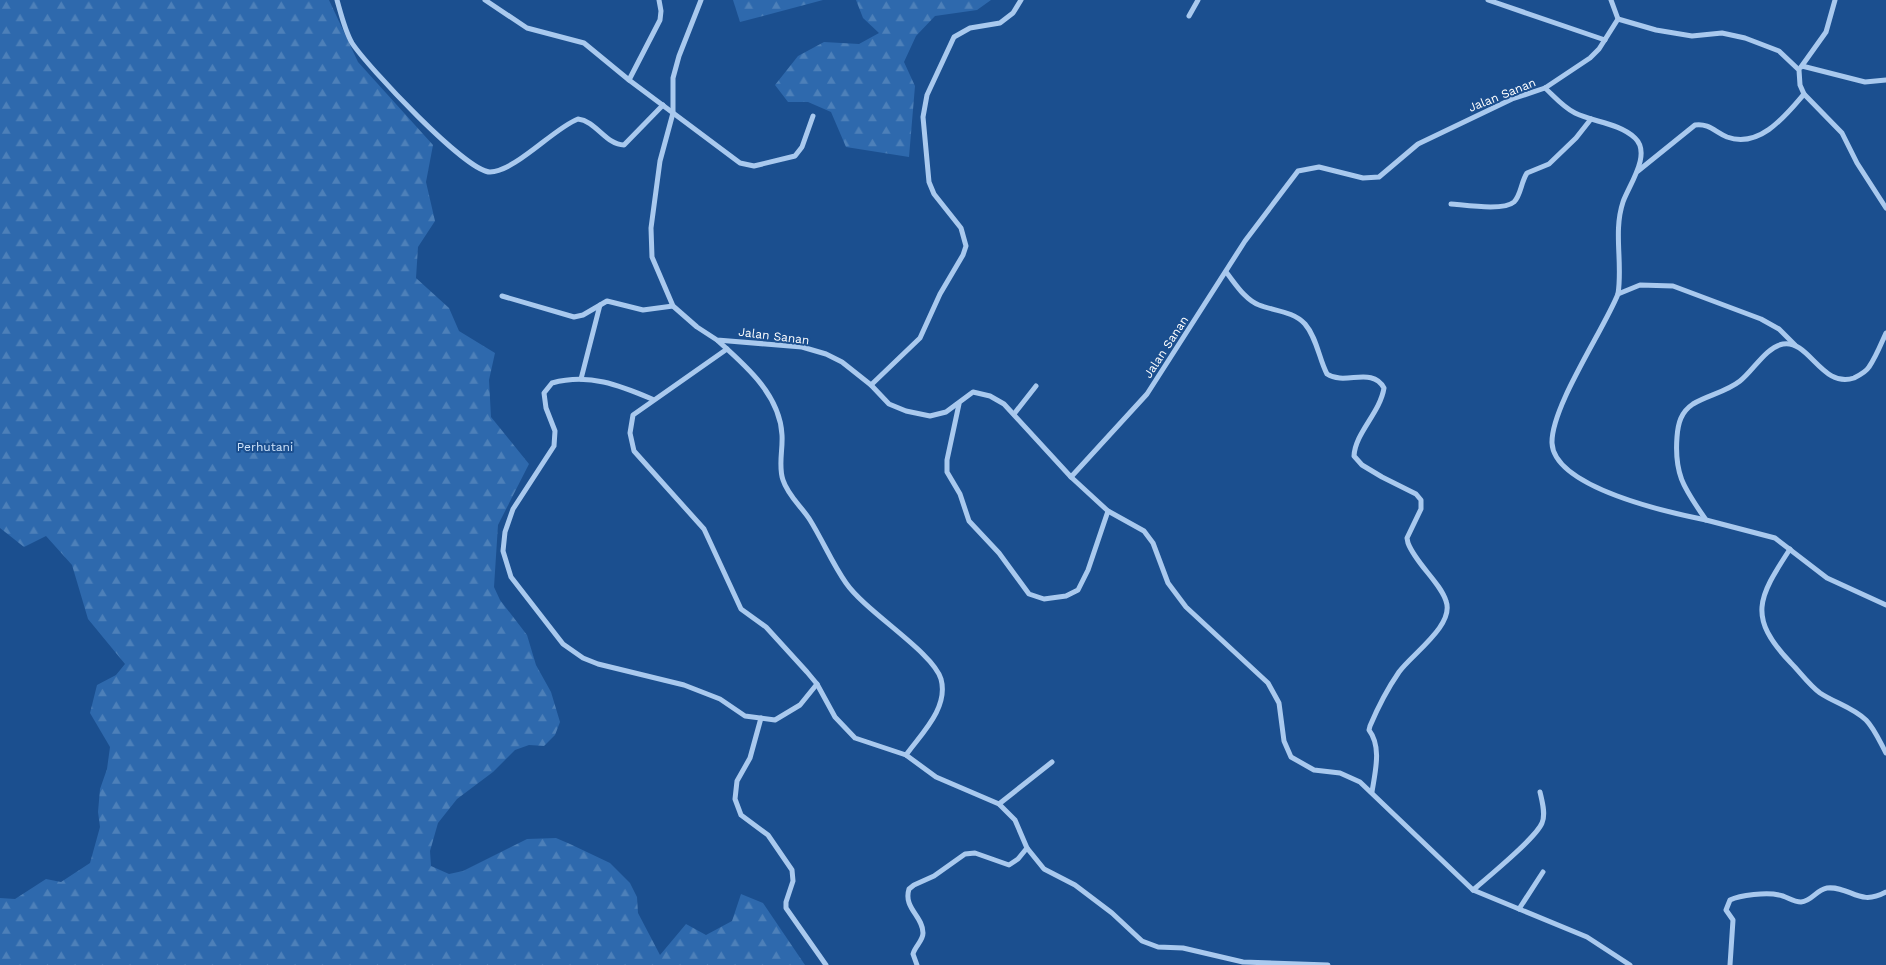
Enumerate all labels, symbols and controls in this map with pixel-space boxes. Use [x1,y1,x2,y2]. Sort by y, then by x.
street label: Jalan Sanan [1466,75,1538,115]
street label: Jalan Sanan [1141,313,1191,381]
street label: Jalan Sanan [738,325,810,347]
park label: Perhutani [237,440,293,454]

